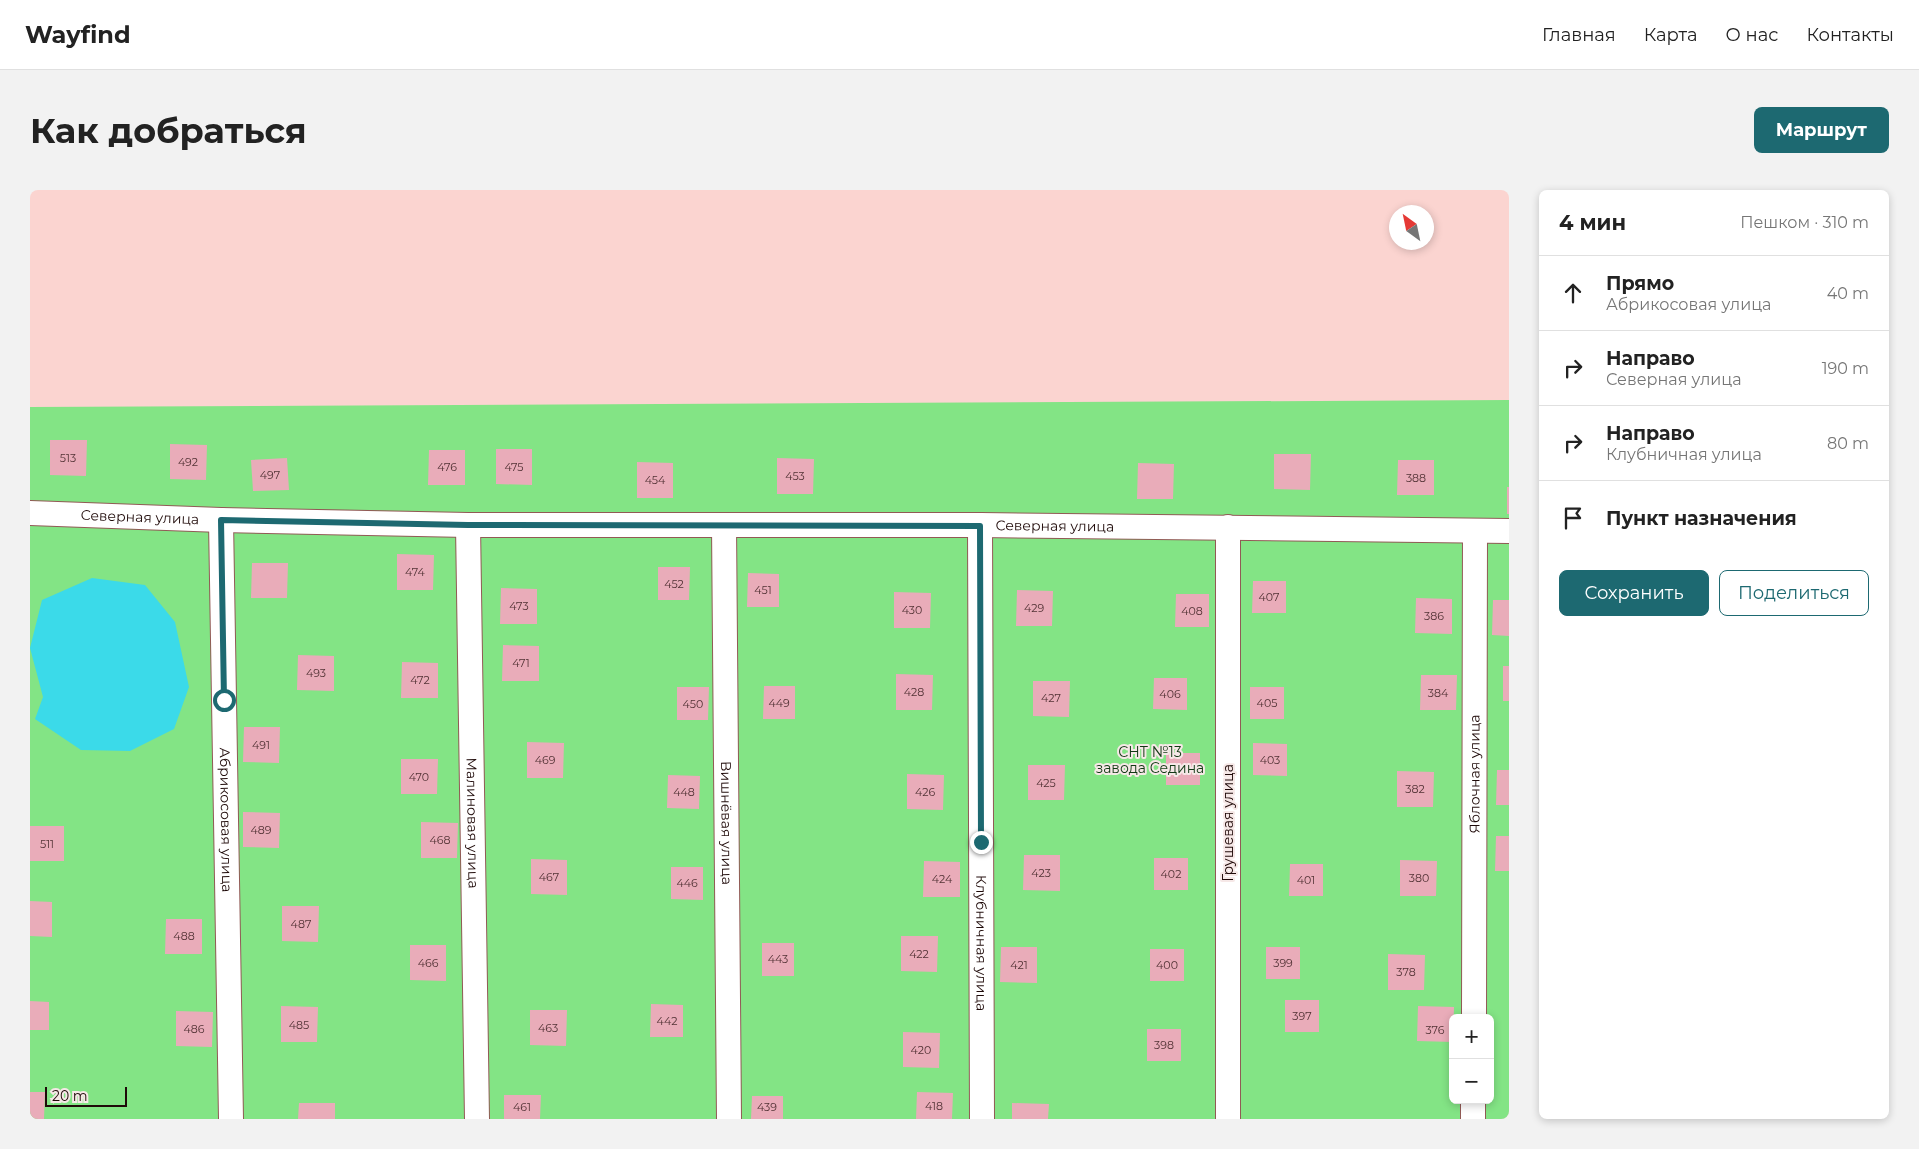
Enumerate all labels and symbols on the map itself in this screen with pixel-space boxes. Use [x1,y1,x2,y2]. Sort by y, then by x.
north arrow [1389,205,1434,250]
house number: 513 [60,451,76,465]
house number: 492 [178,455,198,469]
house number: 476 [437,460,457,474]
house number: 475 [504,460,524,474]
house number: 497 [260,468,280,482]
house number: 453 [785,469,805,483]
house number: 388 [1406,471,1426,485]
house number: 454 [645,473,666,487]
street label: Северная улица [80,506,200,528]
street label: Северная улица [995,516,1114,536]
house number: 474 [405,565,426,579]
house number: 452 [664,577,684,591]
house number: 451 [754,583,772,597]
house number: 407 [1259,590,1279,604]
house number: 473 [509,599,529,613]
house number: 429 [1024,601,1044,615]
house number: 430 [902,603,922,617]
house number: 408 [1181,604,1203,618]
house number: 386 [1424,609,1444,623]
house number: 471 [512,656,530,670]
house number: 493 [306,666,326,680]
house number: 472 [410,673,430,687]
house number: 428 [904,685,924,699]
house number: 384 [1428,686,1449,700]
house number: 406 [1159,687,1181,701]
route start [213,689,236,712]
house number: 427 [1041,691,1061,705]
house number: 449 [768,696,790,710]
house number: 405 [1257,696,1277,710]
house number: 450 [683,697,703,711]
street label: Яблочная улица [1465,714,1484,834]
house number: 491 [252,738,270,752]
park label: СНТ №13 завода Седина [1096,743,1204,777]
street label: Абрикосовая улица [216,747,236,893]
house number: 469 [535,753,556,767]
house number: 403 [1260,753,1280,767]
street label: Малиновая улица [463,757,483,889]
street label: Вишнёвая улица [717,761,736,885]
street label: Грушевая улица [1219,764,1237,882]
house number: 470 [409,770,429,784]
house number: 425 [1036,776,1056,790]
house number: 382 [1405,782,1425,796]
house number: 448 [673,785,695,799]
house number: 426 [915,785,935,799]
house number: 489 [250,823,272,837]
route end [970,831,993,854]
house number: 468 [430,833,451,847]
house number: 511 [40,837,54,851]
house number: 423 [1031,866,1051,880]
house number: 402 [1161,867,1181,881]
house number: 467 [539,870,559,884]
house number: 380 [1409,871,1429,885]
house number: 424 [932,872,953,886]
house number: 401 [1297,873,1315,887]
street label: Клубничная улица [972,875,991,1011]
house number: 446 [676,876,698,890]
house number: 487 [291,917,311,931]
house number: 488 [173,929,195,943]
house number: 422 [909,947,929,961]
house number: 443 [768,952,788,966]
house number: 466 [418,956,439,970]
house number: 399 [1273,956,1293,970]
house number: 421 [1010,958,1028,972]
house number: 400 [1156,958,1178,972]
house number: 378 [1396,965,1416,979]
house number: 397 [1292,1009,1312,1023]
house number: 442 [657,1014,677,1028]
house number: 485 [289,1018,309,1032]
house number: 463 [538,1021,558,1035]
house number: 486 [183,1022,205,1036]
house number: 376 [1425,1023,1445,1037]
house number: 398 [1154,1038,1174,1052]
house number: 420 [911,1043,931,1057]
scale bar [45,1084,128,1107]
house number: 418 [925,1099,943,1113]
house number: 461 [513,1100,531,1114]
house number: 439 [757,1100,777,1114]

